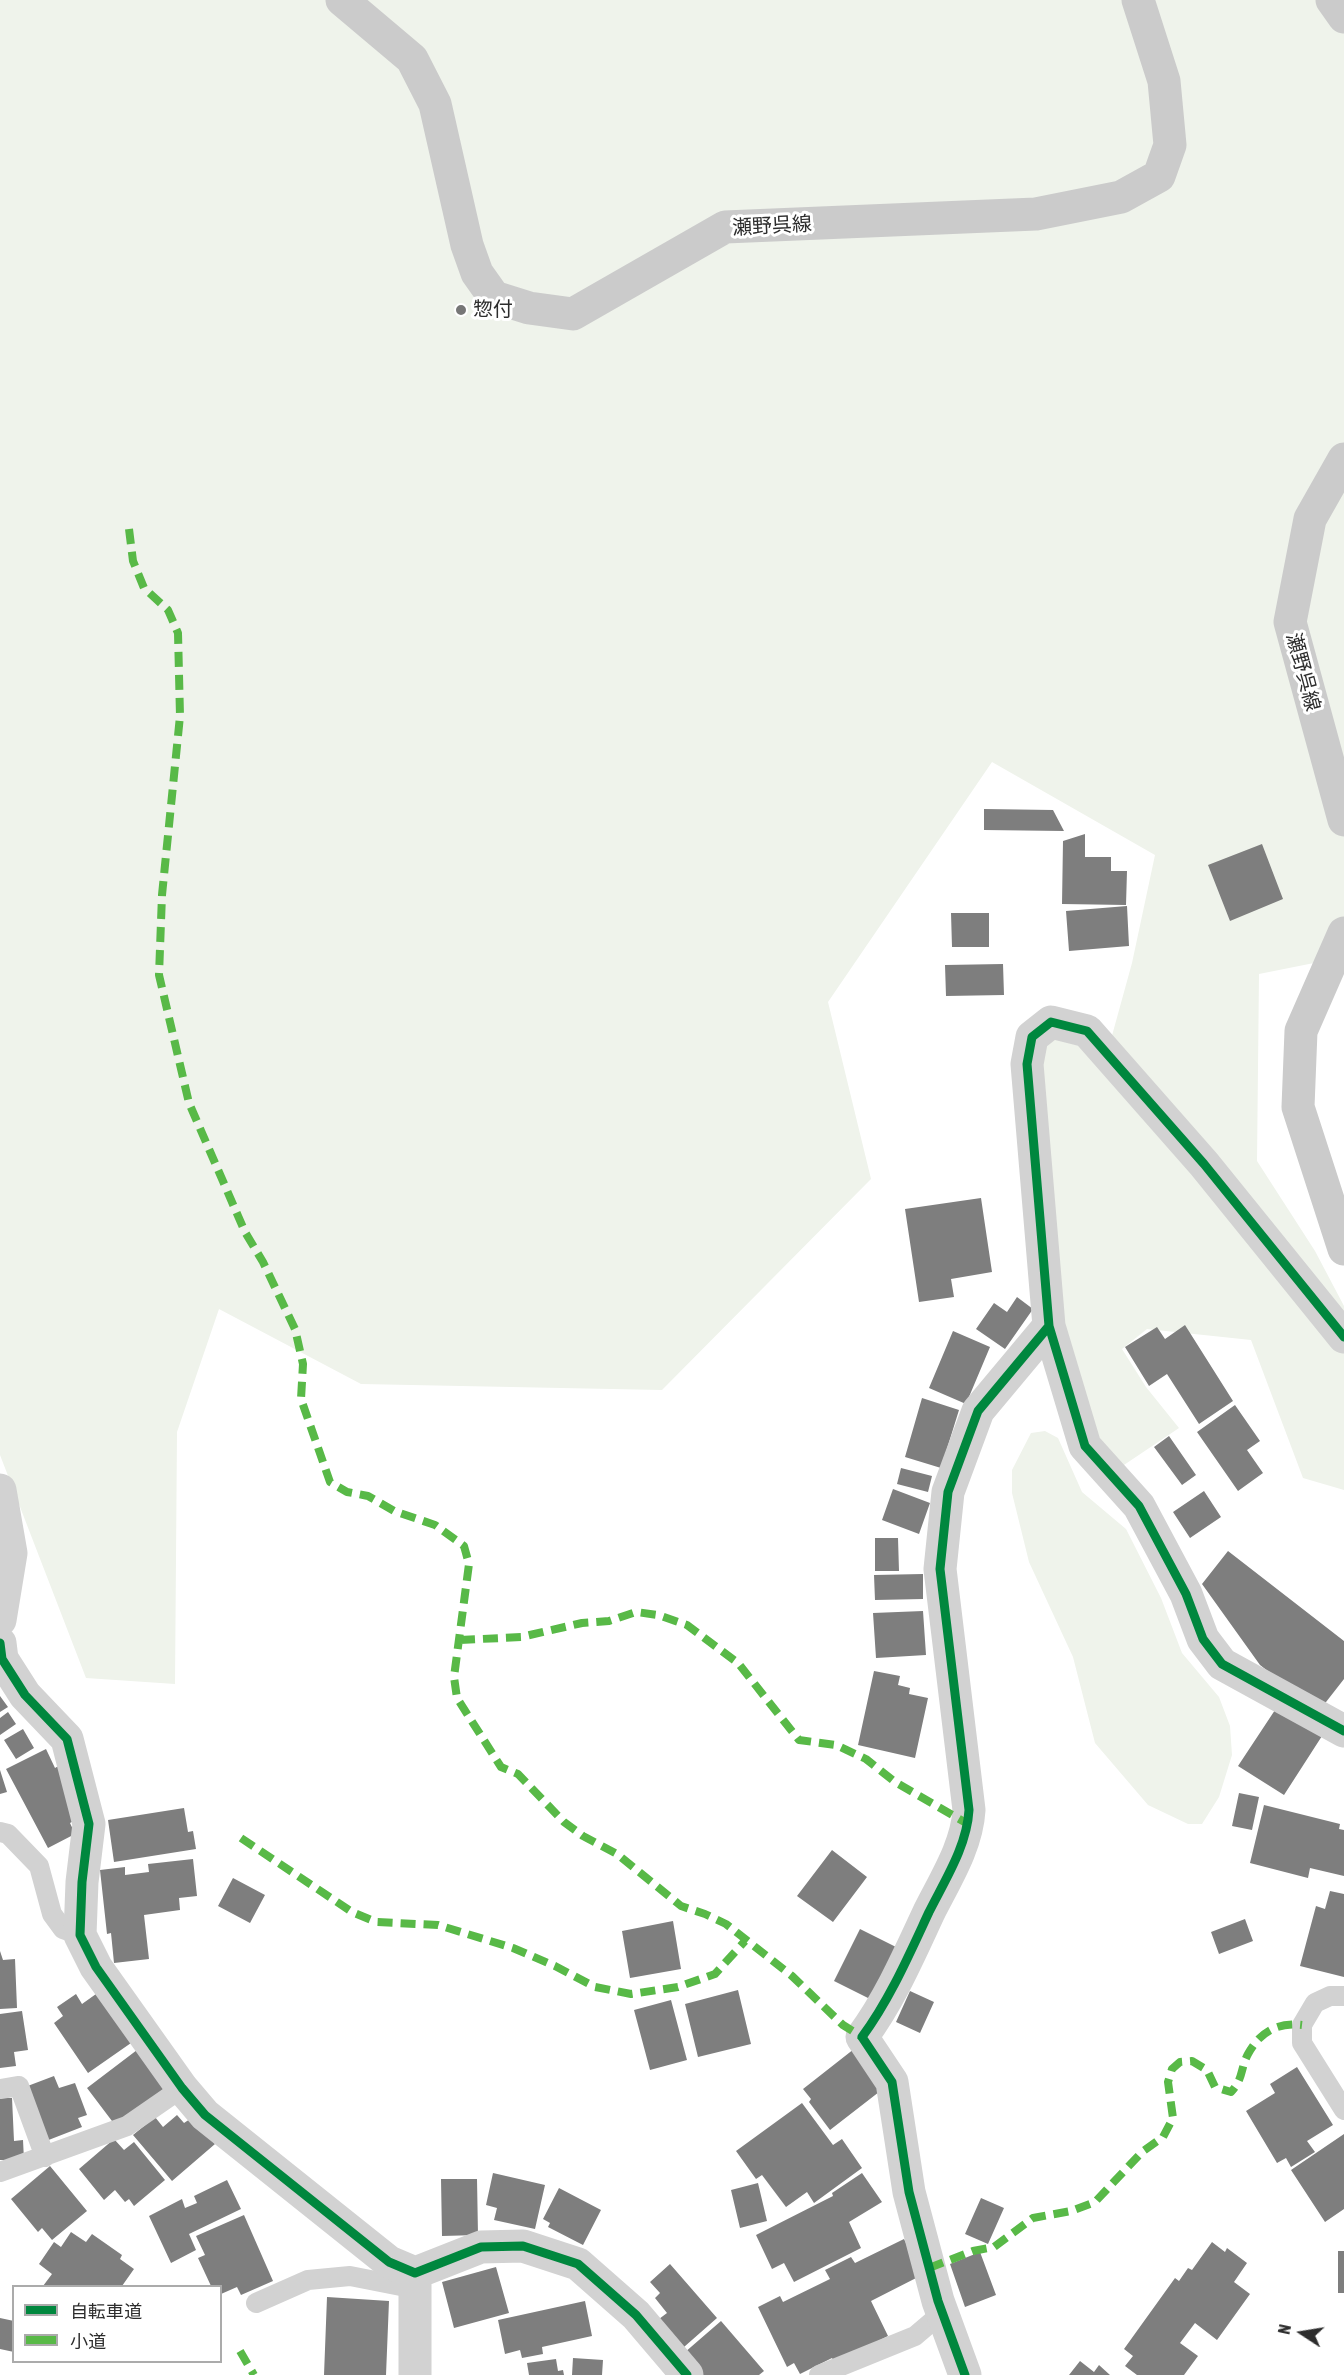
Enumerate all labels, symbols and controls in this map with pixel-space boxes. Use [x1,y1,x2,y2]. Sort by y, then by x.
street label: 瀬野呉線 [731,212,813,240]
place label: 惣付 [473,298,513,322]
marker: 惣付 [454,303,468,317]
street label: 瀬野呉線 [1281,630,1325,714]
legend [12,2285,222,2363]
text: 自転車道 [70,2301,142,2322]
north arrow [1272,2303,1332,2363]
text: N [1275,2323,1294,2336]
text: 小道 [70,2331,106,2352]

